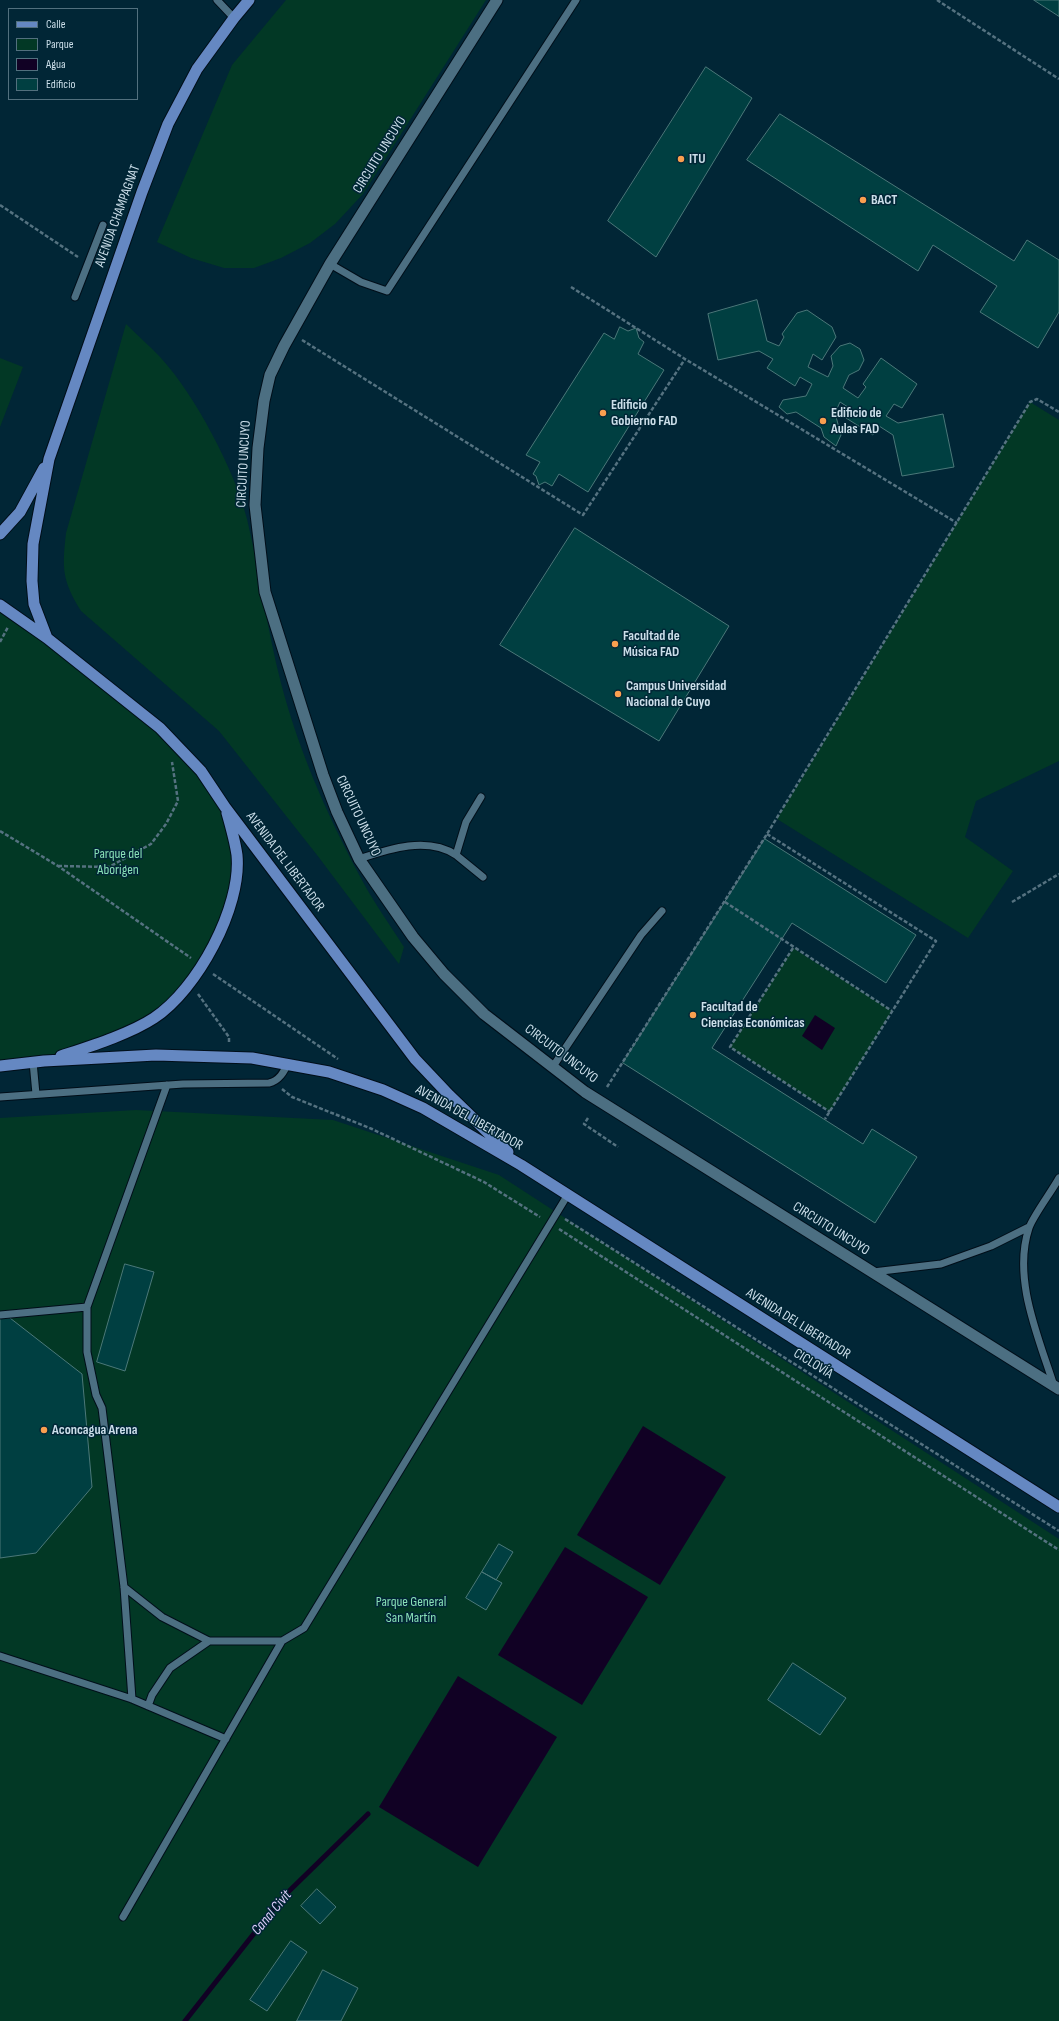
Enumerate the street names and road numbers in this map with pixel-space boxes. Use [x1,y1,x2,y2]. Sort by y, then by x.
street label: CIRCUITO UNCUYO [350,114,410,196]
street label: AVENIDA CHAMPAGNAT [92,163,144,269]
street label: CIRCUITO UNCUYO [233,420,255,508]
street label: CIRCUITO UNCUYO [332,773,384,859]
street label: AVENIDA DEL LIBERTADOR [242,809,328,915]
street label: CIRCUITO UNCUYO [521,1021,601,1087]
street label: AVENIDA DEL LIBERTADOR [412,1082,526,1154]
street label: CIRCUITO UNCUYO [790,1199,872,1259]
street label: AVENIDA DEL LIBERTADOR [743,1285,853,1363]
street label: CICLOVÍA [790,1345,836,1383]

